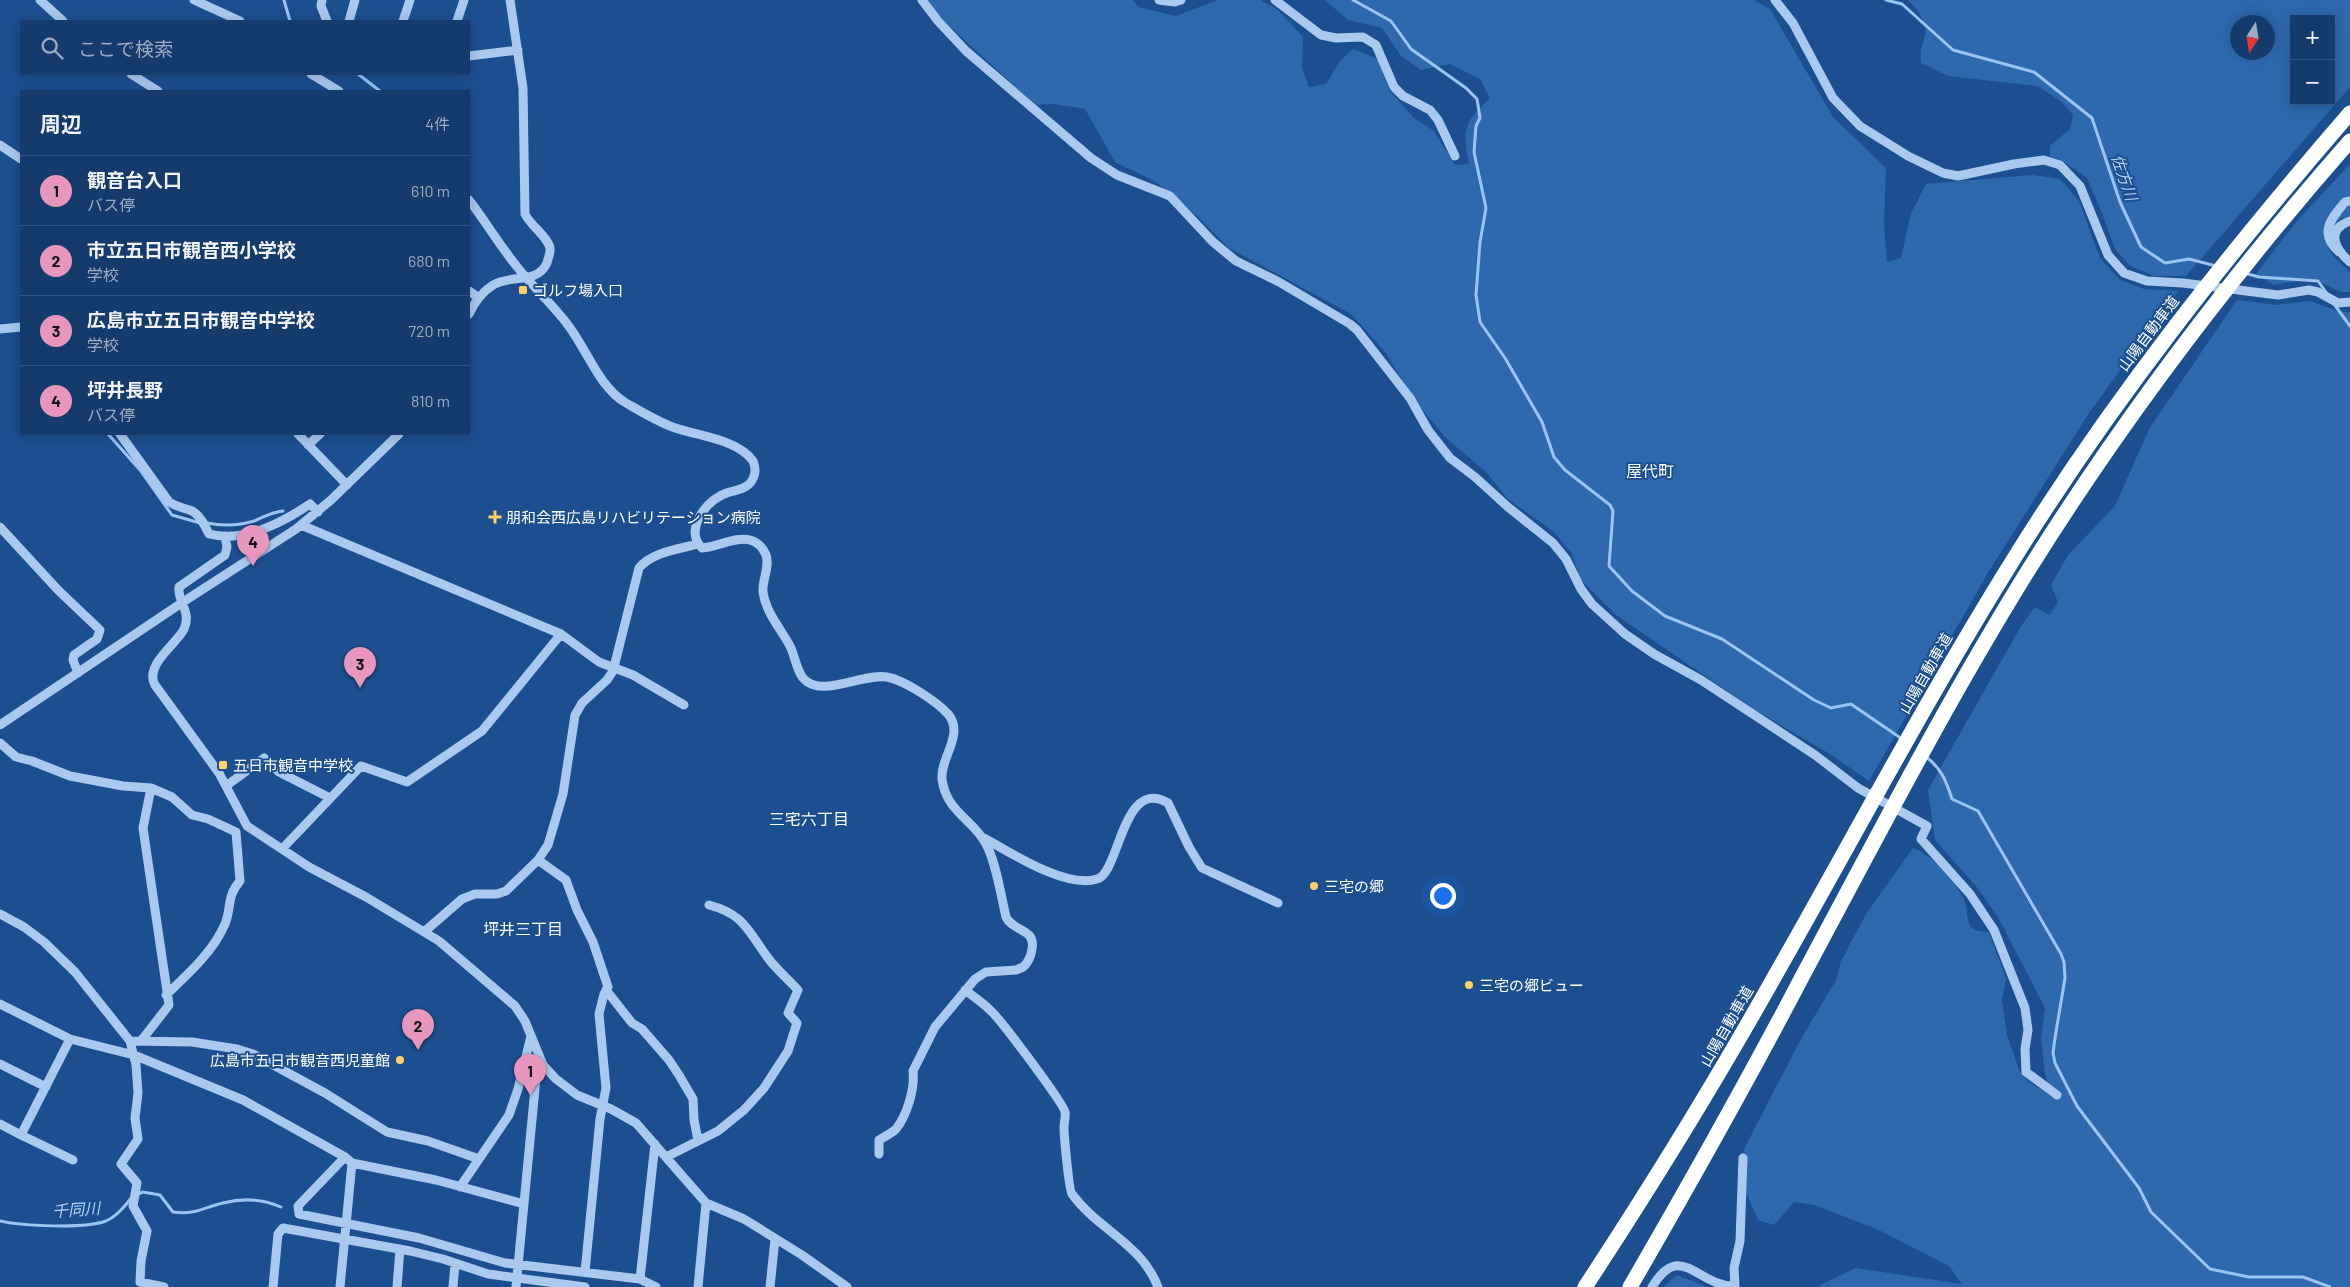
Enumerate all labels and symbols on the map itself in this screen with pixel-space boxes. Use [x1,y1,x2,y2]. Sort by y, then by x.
north arrow [2230,15,2275,60]
water label: 佐方川 [2108,151,2142,205]
place label: ゴルフ場入口 [533,281,623,299]
marker: ゴルフ場入口 [517,284,529,296]
street label: 山陽自動車道 [2114,292,2182,374]
district label: 屋代町 [1626,461,1674,480]
place label: 朋和会西広島リハビリテーション病院 [506,508,761,526]
marker: 朋和会西広島リハビリテーション病院 [488,510,502,524]
pin: 4 [237,525,269,566]
street label: 山陽自動車道 [1895,630,1955,716]
pin: 3 [344,647,376,688]
place label: 五日市観音中学校 [233,756,353,774]
marker: 五日市観音中学校 [217,759,229,771]
district label: 三宅六丁目 [769,809,849,828]
place label: 三宅の郷 [1324,877,1384,895]
marker: 三宅の郷 [1308,880,1320,892]
your location [1430,883,1456,909]
district label: 坪井三丁目 [483,919,563,938]
place label: 三宅の郷ビュー [1479,976,1584,994]
marker: 三宅の郷ビュー [1463,979,1475,991]
street label: 山陽自動車道 [1696,983,1756,1069]
pin: 2 [402,1009,434,1050]
place label: 広島市五日市観音西児童館 [210,1051,390,1069]
marker: 広島市五日市観音西児童館 [394,1054,406,1066]
pin: 1 [514,1054,546,1095]
water label: 千同川 [51,1198,103,1220]

